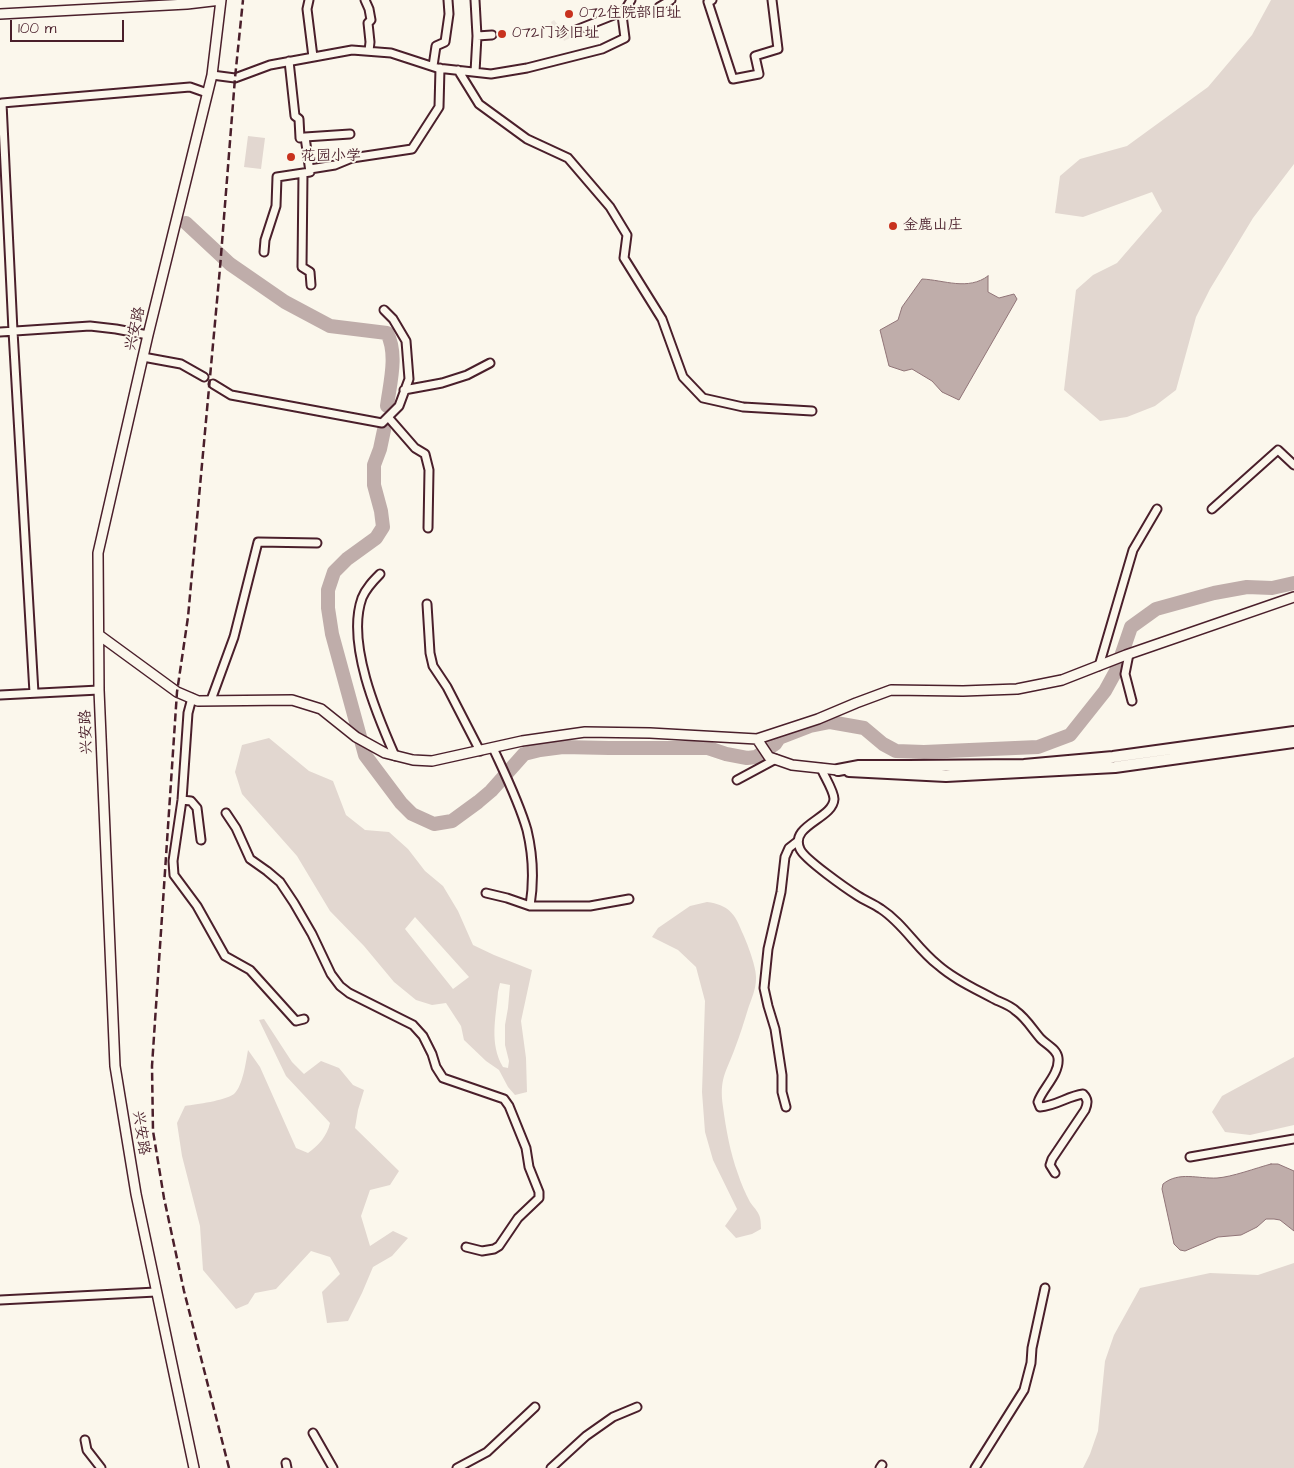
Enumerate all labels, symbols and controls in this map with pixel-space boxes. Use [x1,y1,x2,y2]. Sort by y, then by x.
place label: 072住院部旧址 [579,5,681,23]
marker: 072住院部旧址 [563,8,575,20]
scale bar [12,10,126,42]
text: 100 m [18,18,57,39]
place label: 072门诊旧址 [512,25,599,43]
marker: 072门诊旧址 [496,28,508,40]
place label: 花园小学 [301,148,361,166]
marker: 花园小学 [285,151,297,163]
place label: 金鹿山庄 [903,217,963,235]
marker: 金鹿山庄 [887,220,899,232]
street label: 兴安路 [122,305,150,353]
street label: 兴安路 [77,709,97,755]
street label: 兴安路 [128,1109,152,1157]

